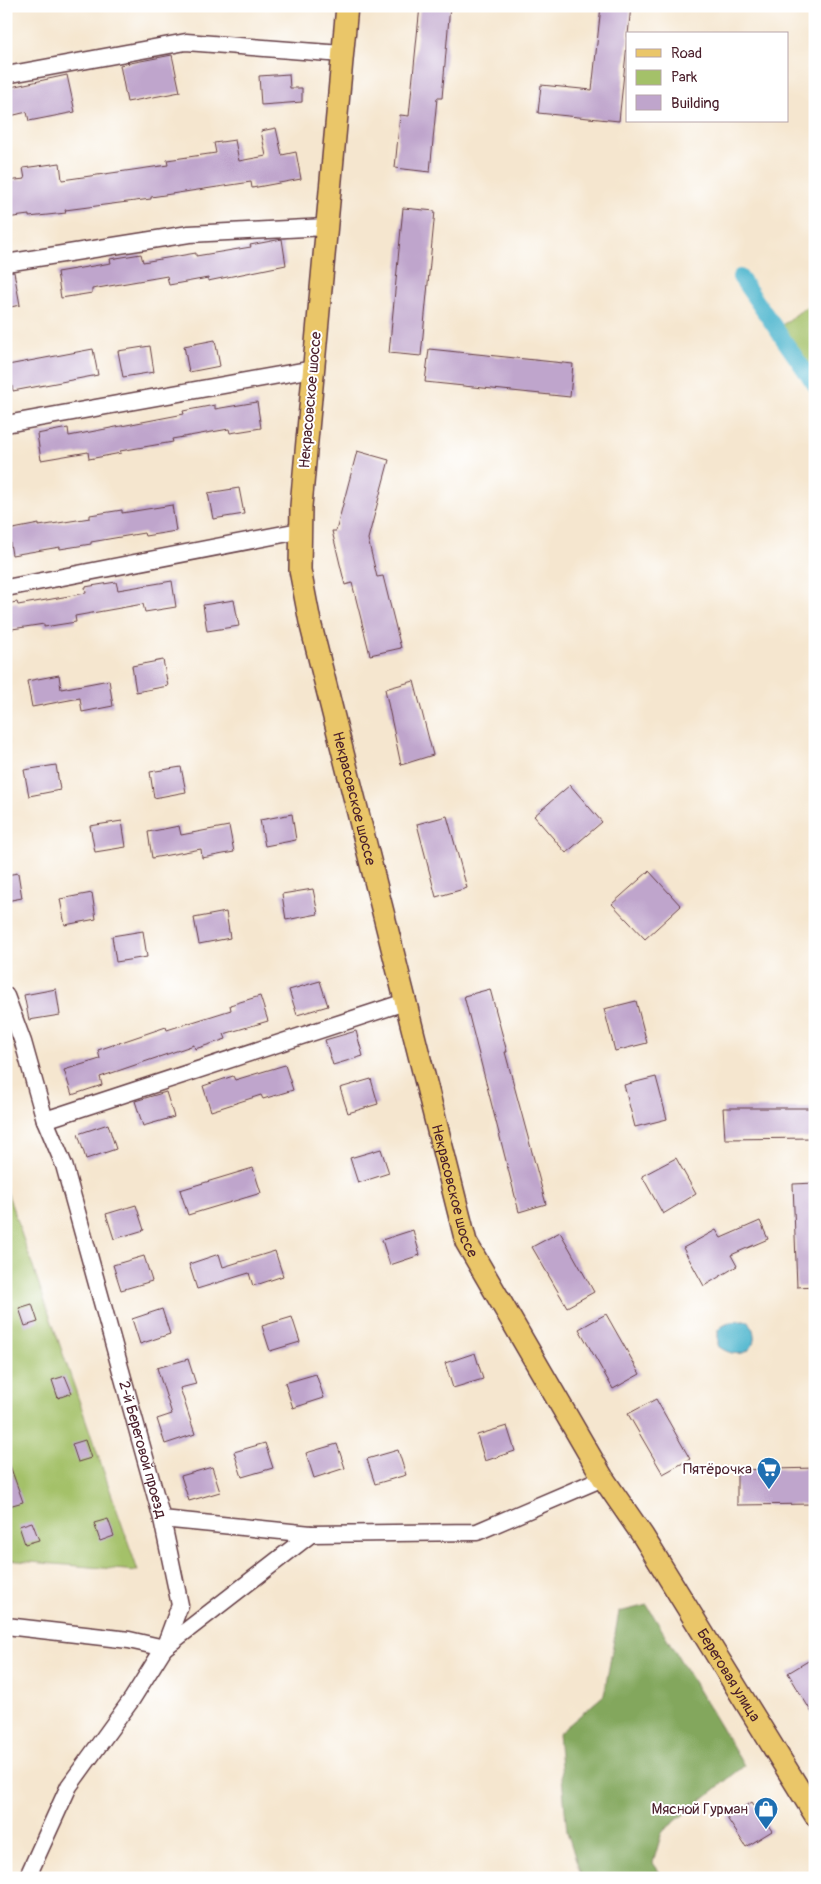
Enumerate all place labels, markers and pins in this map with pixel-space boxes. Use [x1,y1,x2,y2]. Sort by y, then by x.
supermarket icon: Пятёрочка [756,1456,782,1490]
place label: Пятёрочка [683,1460,752,1479]
shop icon: Мясной Гурман [753,1796,779,1830]
place label: Мясной Гурман [652,1800,748,1819]

